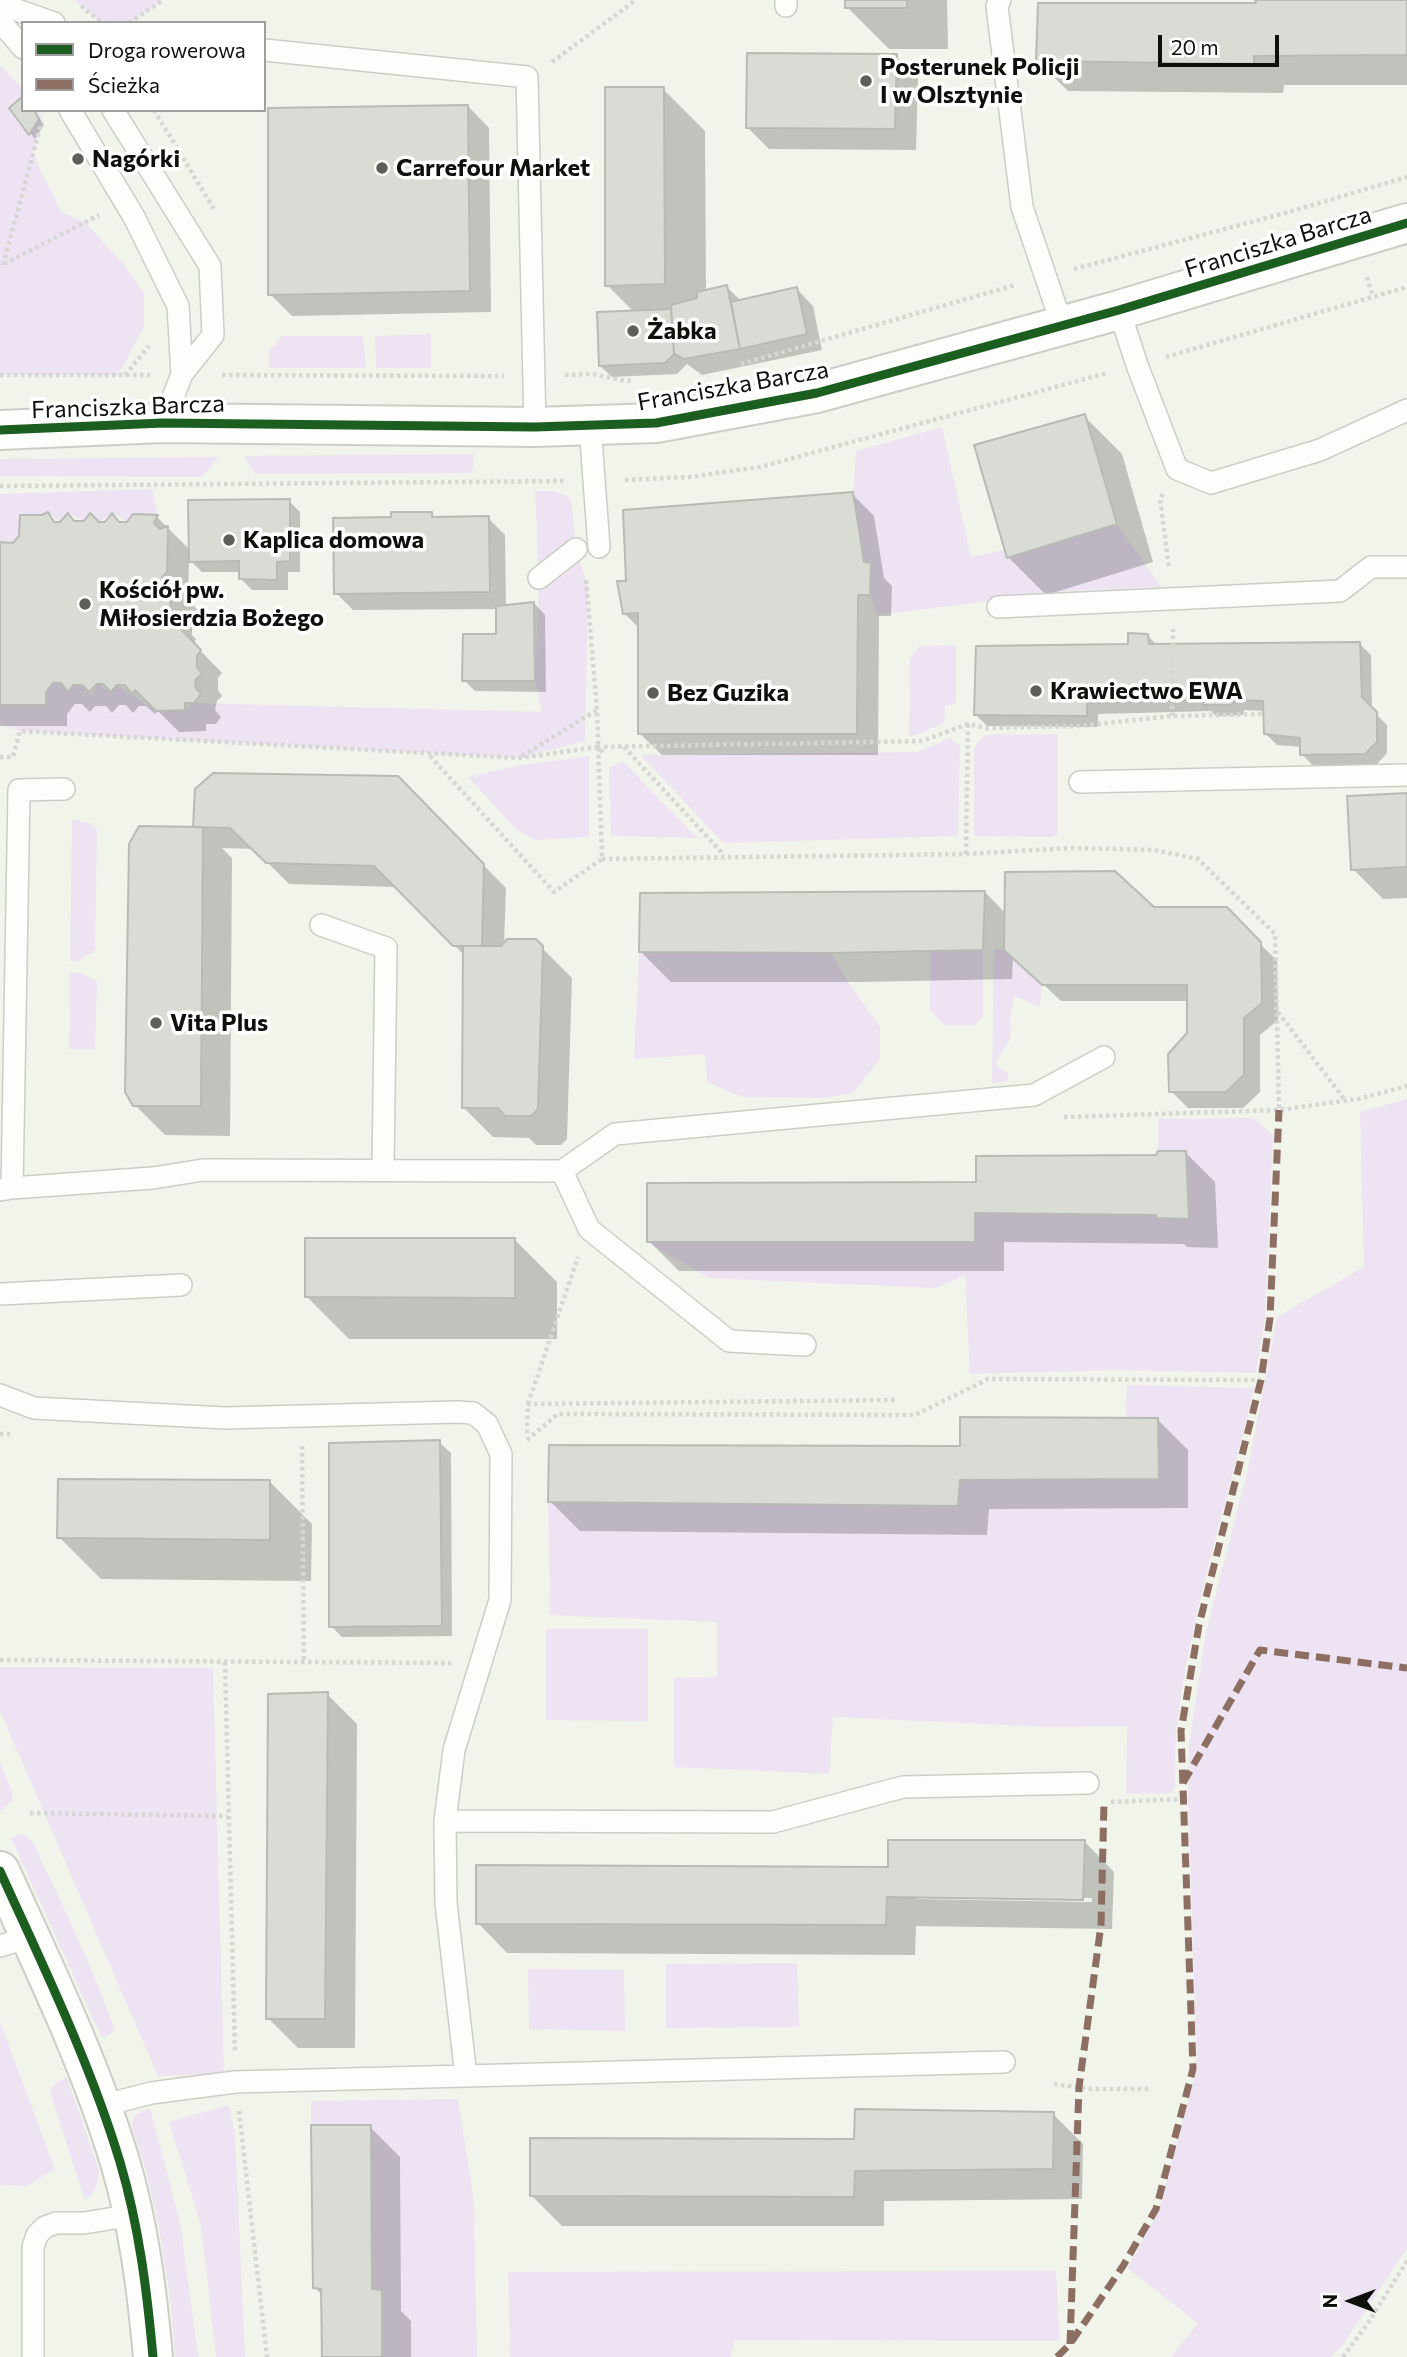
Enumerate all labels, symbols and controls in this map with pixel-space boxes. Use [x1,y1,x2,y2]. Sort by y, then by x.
legend [21,21,266,112]
scale bar [1162,21,1283,65]
text: 20 m [1171,34,1219,59]
text: Droga rowerowa [88,37,246,62]
place label: Posterunek Policji I w Olsztynie [880,53,1079,109]
text: Ścieżka [88,72,160,97]
marker: Posterunek Policji I w Olsztynie [858,73,874,89]
place label: Nagórki [92,145,180,173]
marker: Nagórki [70,151,86,167]
place label: Carrefour Market [396,154,590,182]
marker: Carrefour Market [374,160,390,176]
street label: Franciszka Barcza [1181,200,1375,284]
place label: Żabka [647,317,717,345]
marker: Żabka [625,323,641,339]
street label: Franciszka Barcza [635,355,831,417]
street label: Franciszka Barcza [31,389,225,425]
place label: Kaplica domowa [243,526,424,554]
marker: Kaplica domowa [221,532,237,548]
place label: Kościół pw. Miłosierdzia Bożego [99,576,324,632]
marker: Kościół pw. Miłosierdzia Bożego [77,596,93,612]
place label: Krawiectwo EWA [1050,677,1243,705]
place label: Bez Guzika [667,679,789,707]
marker: Krawiectwo EWA [1028,683,1044,699]
marker: Bez Guzika [645,685,661,701]
place label: Vita Plus [170,1009,268,1037]
marker: Vita Plus [148,1015,164,1031]
north arrow [1316,2266,1386,2336]
text: N [1318,2294,1341,2308]

